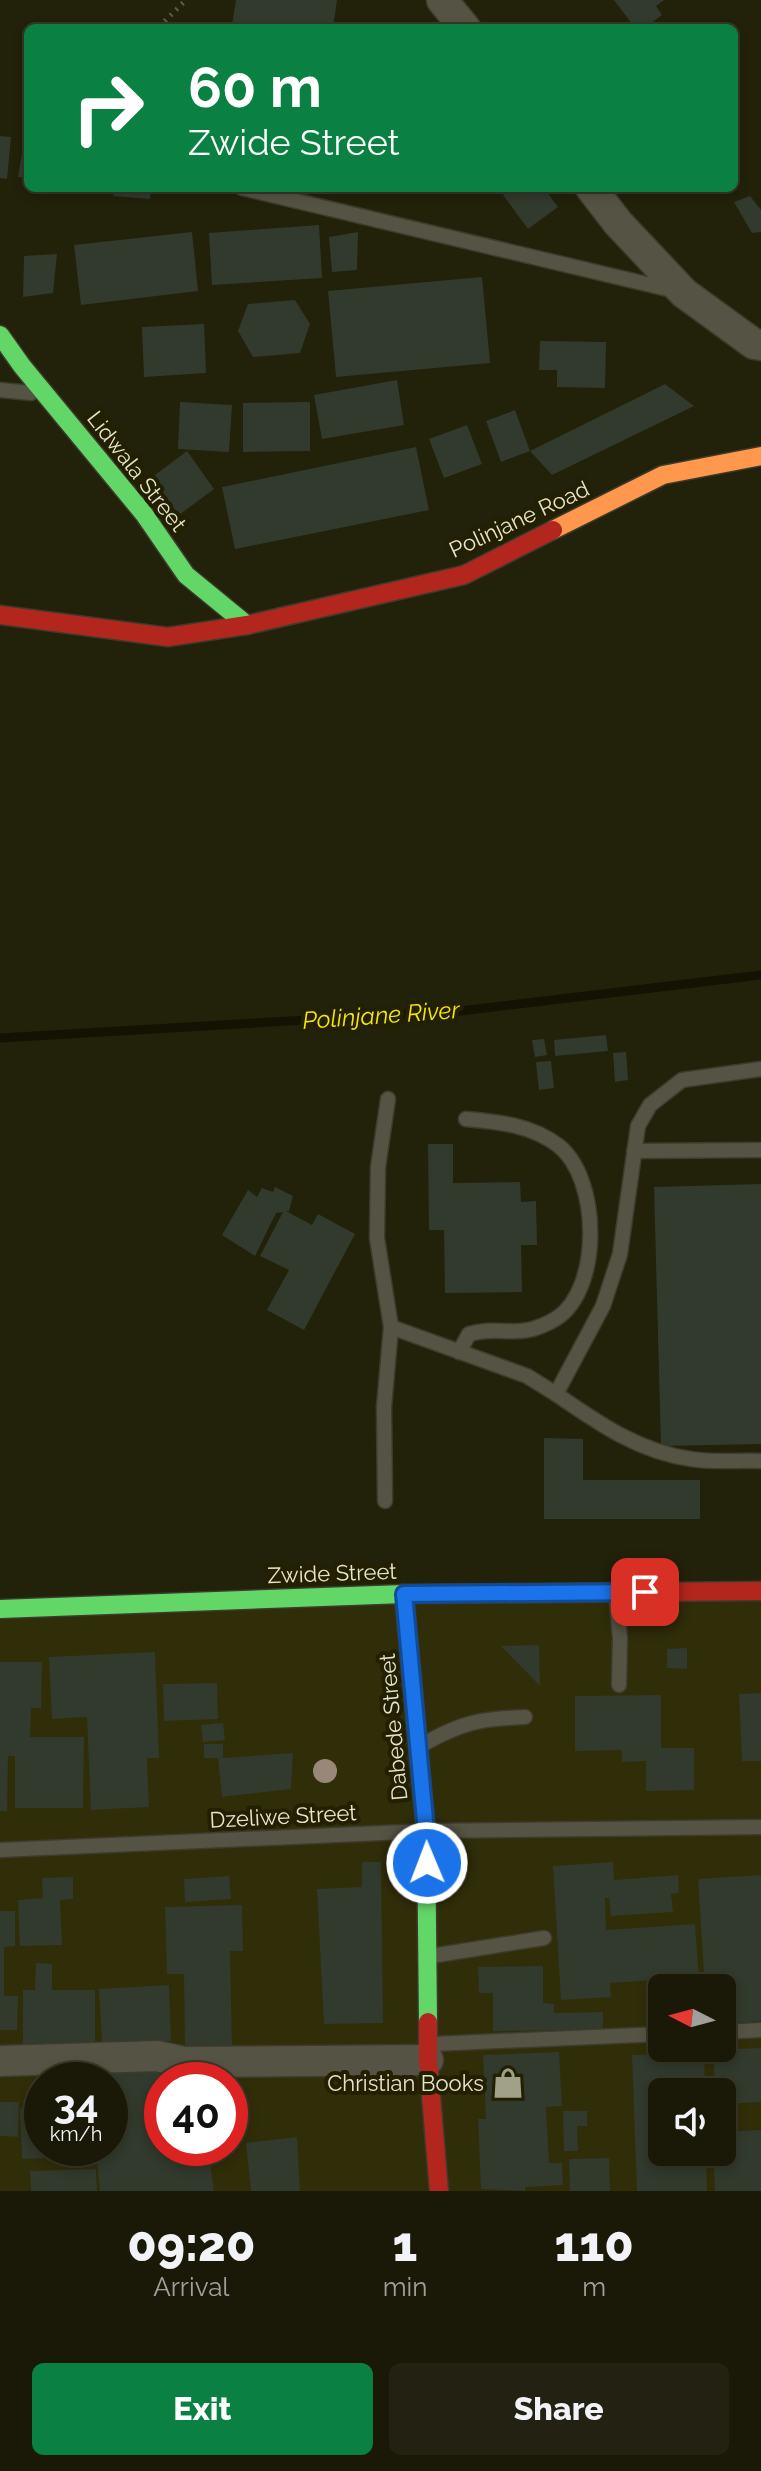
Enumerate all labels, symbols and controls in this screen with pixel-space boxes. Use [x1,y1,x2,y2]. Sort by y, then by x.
text: 60 m [188,54,322,120]
icon: right [56,56,160,160]
text: Zwide Street [188,121,400,163]
street label: Lidwala Street [82,406,192,537]
street label: Polinjane Road [445,475,593,563]
water label: Polinjane River [301,995,461,1035]
street label: Zwide Street [267,1558,398,1588]
pin [611,1558,679,1626]
icon: arrive [623,1570,667,1614]
street label: Dabede Street [374,1652,412,1802]
street label: Dzeliwe Street [209,1799,358,1833]
position arrow [385,1821,469,1905]
north arrow [648,1974,736,2062]
map controls [648,1974,736,2166]
speed limit sign: 40 [144,2062,248,2166]
shop icon: Christian Books [491,2066,525,2100]
place label: Christian Books [327,2070,484,2096]
button: sound [648,2078,736,2166]
text: 34 [53,2080,99,2127]
text: km/h [50,2122,102,2146]
text: 09:20 [127,2216,255,2272]
text: 1 [393,2216,417,2272]
text: 110 [555,2216,634,2272]
text: Arrival [153,2272,229,2302]
text: min [383,2272,427,2302]
text: m [582,2272,606,2302]
button: Exit [32,2363,373,2455]
button: Share [389,2363,729,2455]

